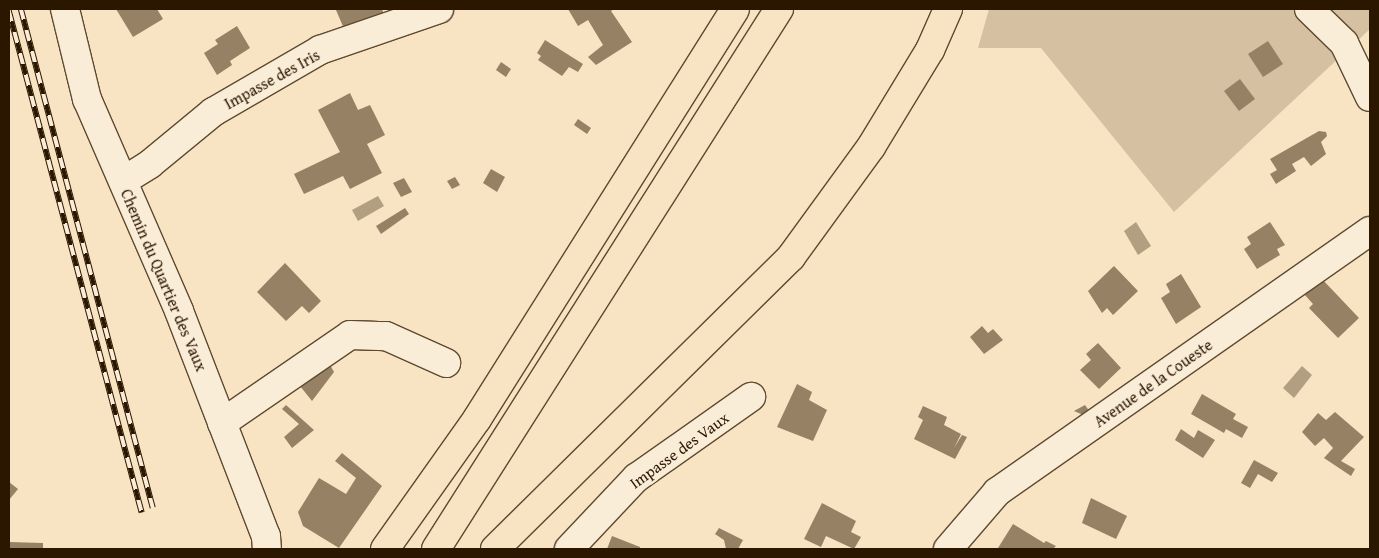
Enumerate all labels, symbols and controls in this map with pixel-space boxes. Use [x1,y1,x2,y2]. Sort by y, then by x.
street label: Impasse des Iris [221,45,323,113]
street label: Chemin du Quartier des Vaux [117,186,211,374]
street label: Avenue de la Coueste [1090,335,1216,431]
street label: Impasse des Vaux [626,408,732,492]

